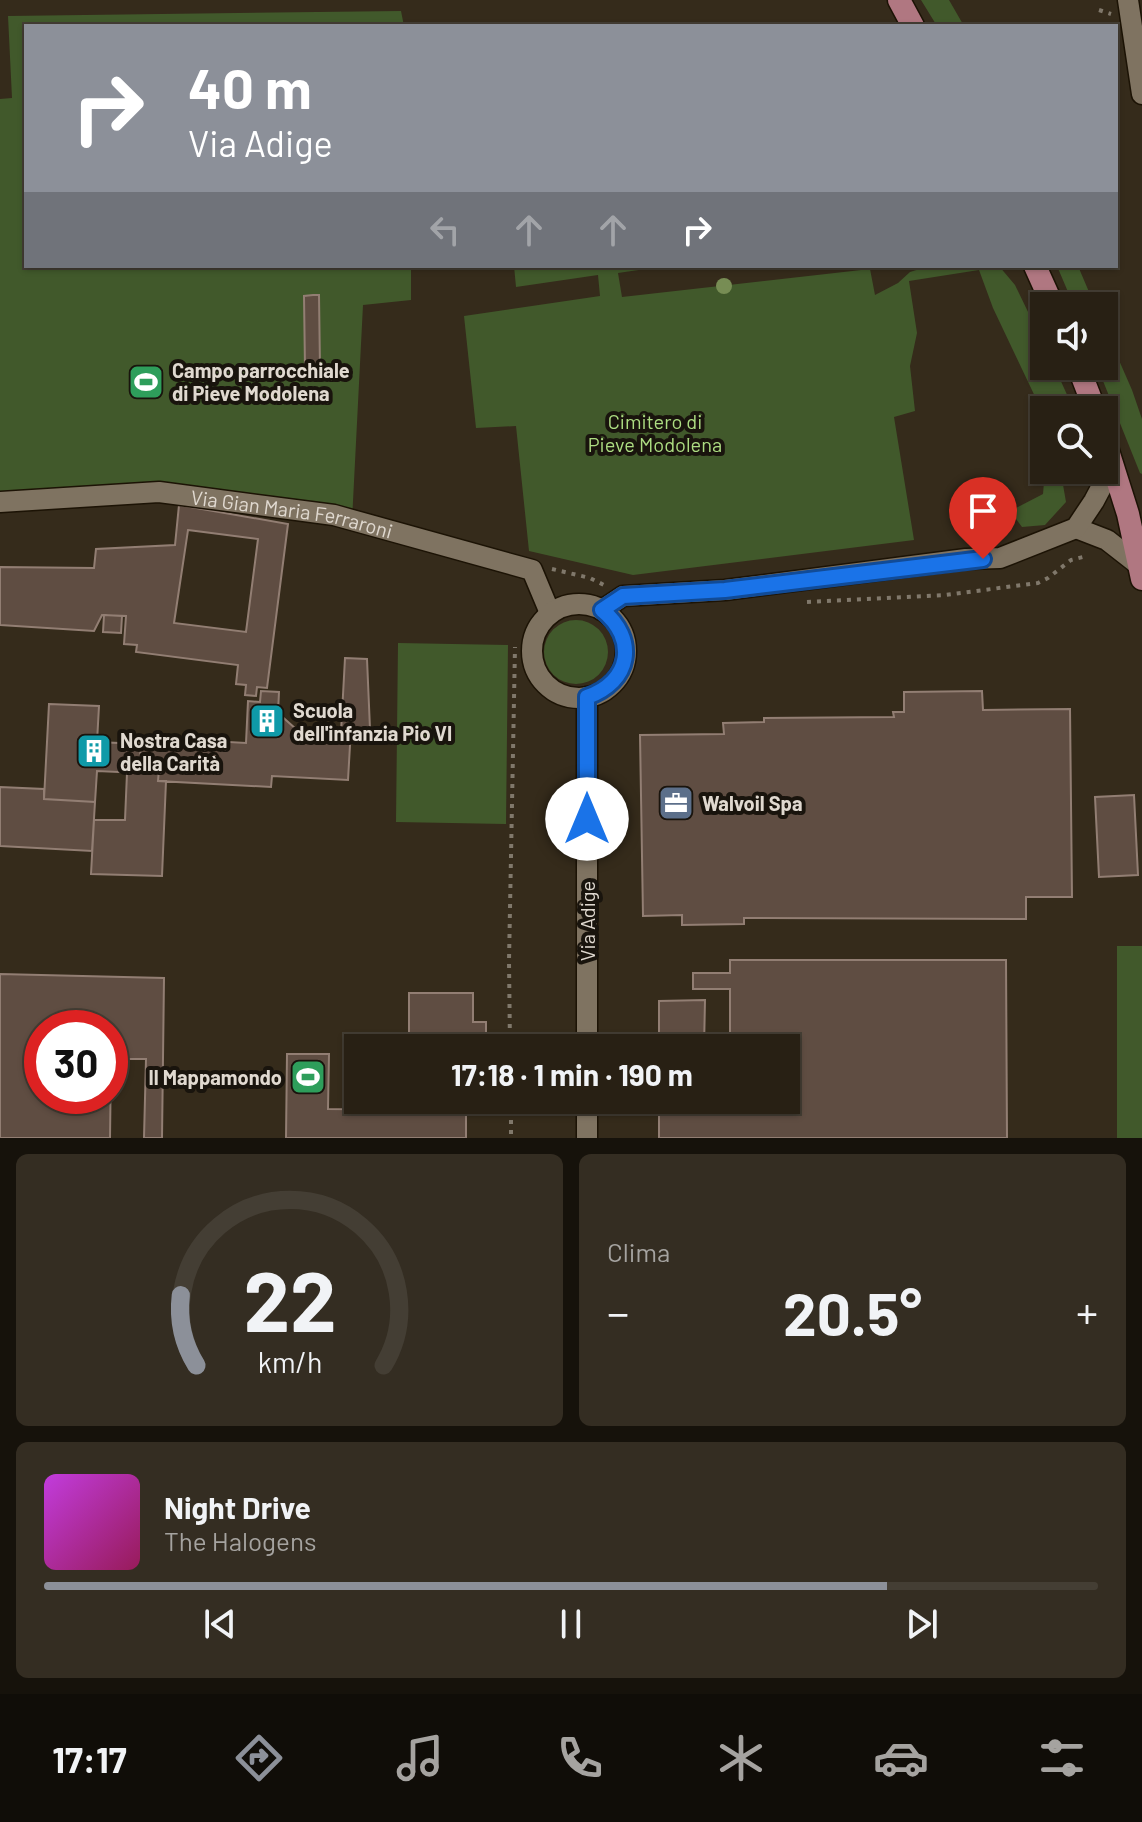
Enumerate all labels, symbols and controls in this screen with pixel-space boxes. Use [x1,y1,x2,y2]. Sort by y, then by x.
text: 40 m [188,53,312,120]
icon: right [56,56,160,160]
text: Via Adige [188,121,333,164]
icon: left [423,208,467,252]
icon: ahead [507,208,551,252]
icon: ahead [591,208,635,252]
icon: right [675,208,719,252]
map controls [1030,292,1118,484]
button: sound [1030,292,1118,380]
place label: Campo parrocchiale di Pieve Modolena [172,358,350,405]
sports icon: Campo parrocchiale di Pieve Modolena [127,363,165,401]
button: search [1030,396,1118,484]
park label: Cimitero di Pieve Modolena [588,409,722,456]
pin [949,477,1017,559]
street label: Via Gian Maria Ferraroni [190,484,396,543]
icon: arrive [961,489,1005,533]
place label: Scuola dell'infanzia Pio VI [293,698,452,745]
building icon: Scuola dell'infanzia Pio VI [248,702,286,740]
place label: Nostra Casa della Carità [120,728,227,775]
building icon: Nostra Casa della Carità [75,732,113,770]
position arrow [545,777,629,861]
office icon: Walvoil Spa [657,784,695,822]
place label: Walvoil Spa [702,791,802,815]
street label: Via Adige [575,881,599,961]
speed limit sign: 30 [24,1010,128,1114]
text: 17:18 · 1 min · 190 m [451,1056,693,1092]
sports icon: Il Mappamondo [289,1058,327,1096]
place label: Il Mappamondo [149,1065,282,1089]
text: Clima [607,1236,670,1267]
text: 22 [243,1249,336,1349]
text: 20.5° [783,1276,922,1348]
text: − [607,1285,629,1338]
text: + [1076,1285,1098,1338]
text: km/h [257,1344,322,1379]
text: Night Drive [164,1489,311,1525]
text: The Halogens [164,1525,316,1556]
icon: previous [198,1602,242,1646]
icon: pause [549,1602,593,1646]
icon: next [900,1602,944,1646]
icon: directions [231,1730,287,1786]
icon: music [392,1730,448,1786]
icon: phone [552,1730,608,1786]
icon: climate [713,1730,769,1786]
icon: car [873,1730,929,1786]
icon: filters [1034,1730,1090,1786]
text: 17:17 [52,1737,127,1780]

